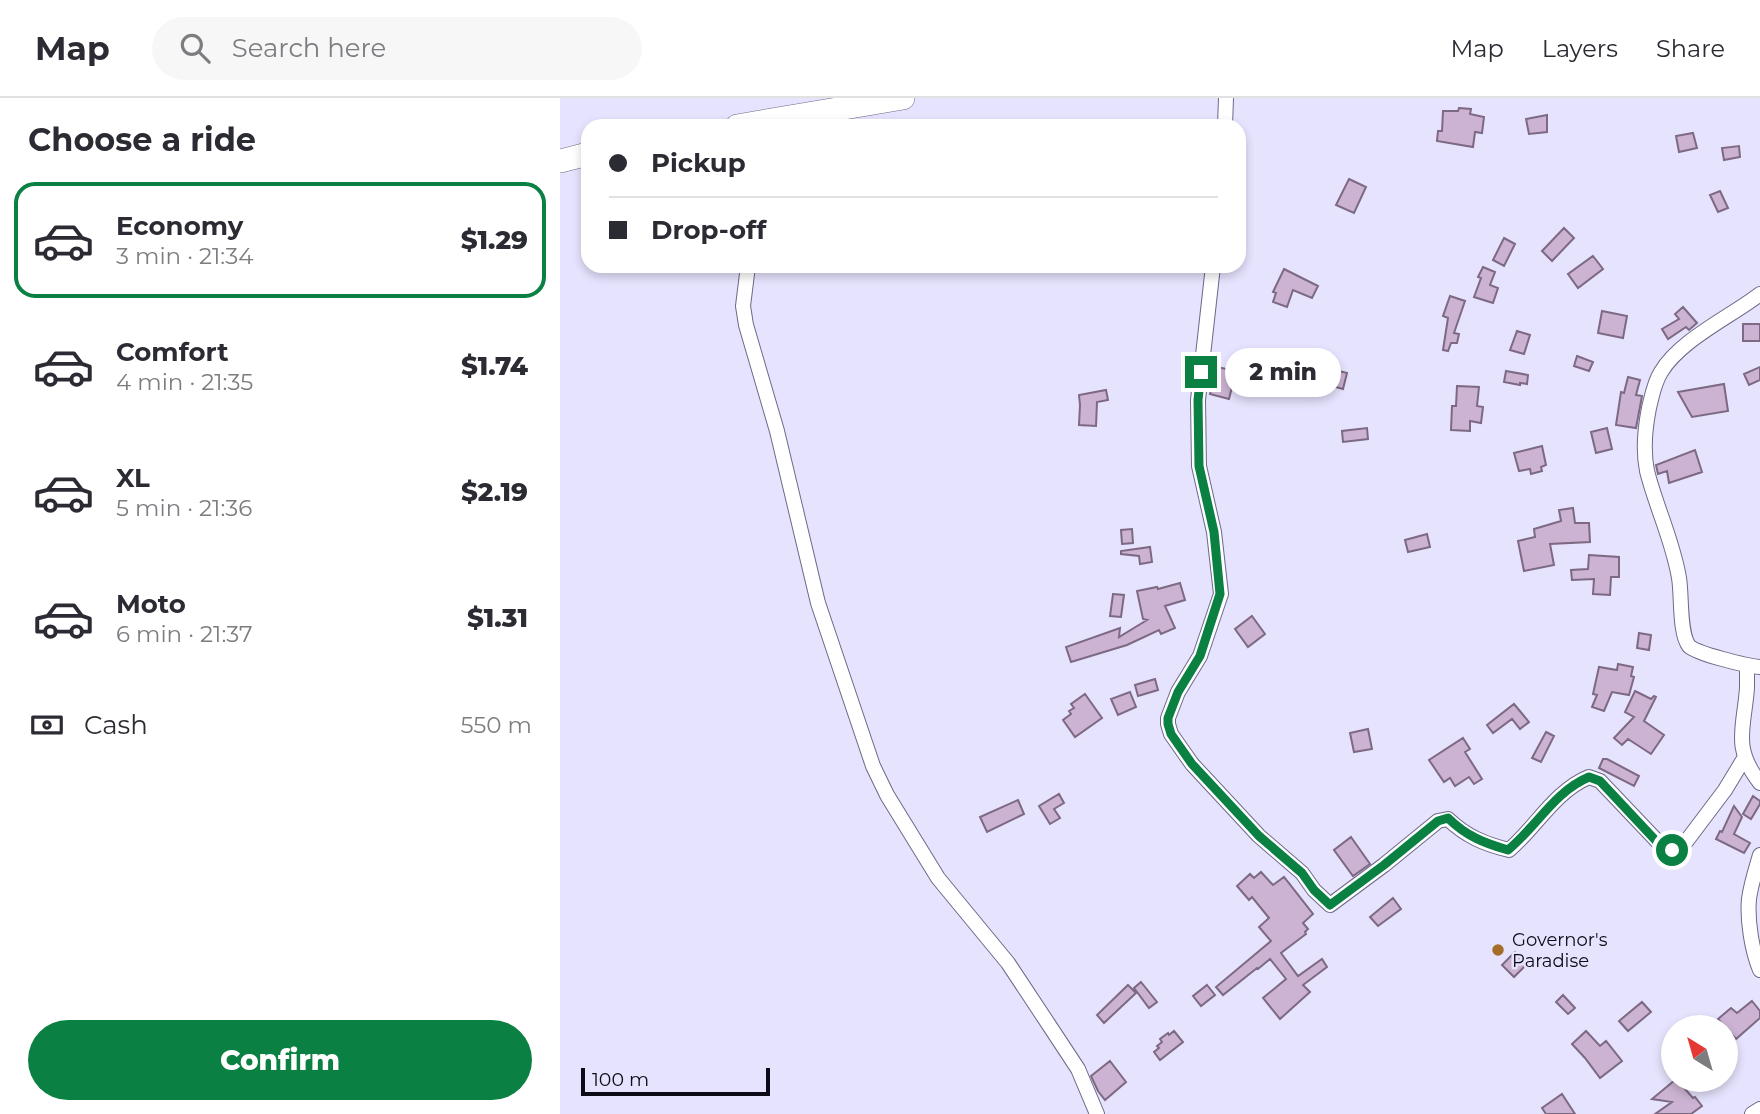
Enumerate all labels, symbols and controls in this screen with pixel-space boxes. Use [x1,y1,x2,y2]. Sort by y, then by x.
search box [152,17,642,80]
text: Map [35,28,110,68]
icon: search [176,29,214,67]
text: Search here [232,32,386,64]
text: Map [1450,34,1504,63]
text: Layers [1542,34,1618,63]
text: Share [1656,34,1725,63]
text: Choose a ride [28,120,256,159]
text: Pickup [651,147,746,179]
icon: car [32,209,95,272]
text: Economy [116,210,243,242]
text: Drop-off [651,214,766,246]
text: $1.29 [461,224,528,256]
text: 3 min · 21:34 [116,242,253,270]
icon: car [32,335,95,398]
text: Comfort [116,336,228,368]
callout: 2 min [1226,348,1341,396]
text: $1.74 [461,350,528,382]
route end [1185,356,1217,388]
text: 2 min [1249,358,1317,386]
text: 4 min · 21:35 [116,368,253,396]
icon: car [32,461,95,524]
text: XL [116,462,150,494]
text: $2.19 [461,476,528,508]
text: 5 min · 21:36 [116,494,252,522]
icon: car [32,587,95,650]
text: Moto [116,588,186,620]
text: $1.31 [467,602,528,634]
text: 6 min · 21:37 [116,620,253,648]
icon: cash [28,706,66,744]
text: Cash [84,709,148,741]
text: 550 m [460,711,532,739]
route start [1656,834,1688,866]
place label: Governor's Paradise [1512,929,1608,972]
marker: Governor's Paradise [1490,942,1506,958]
north arrow [1661,1015,1738,1092]
map controls [1661,1015,1738,1092]
button: Confirm [28,1020,532,1100]
scale bar [581,1065,770,1097]
text: 100 m [592,1068,649,1091]

